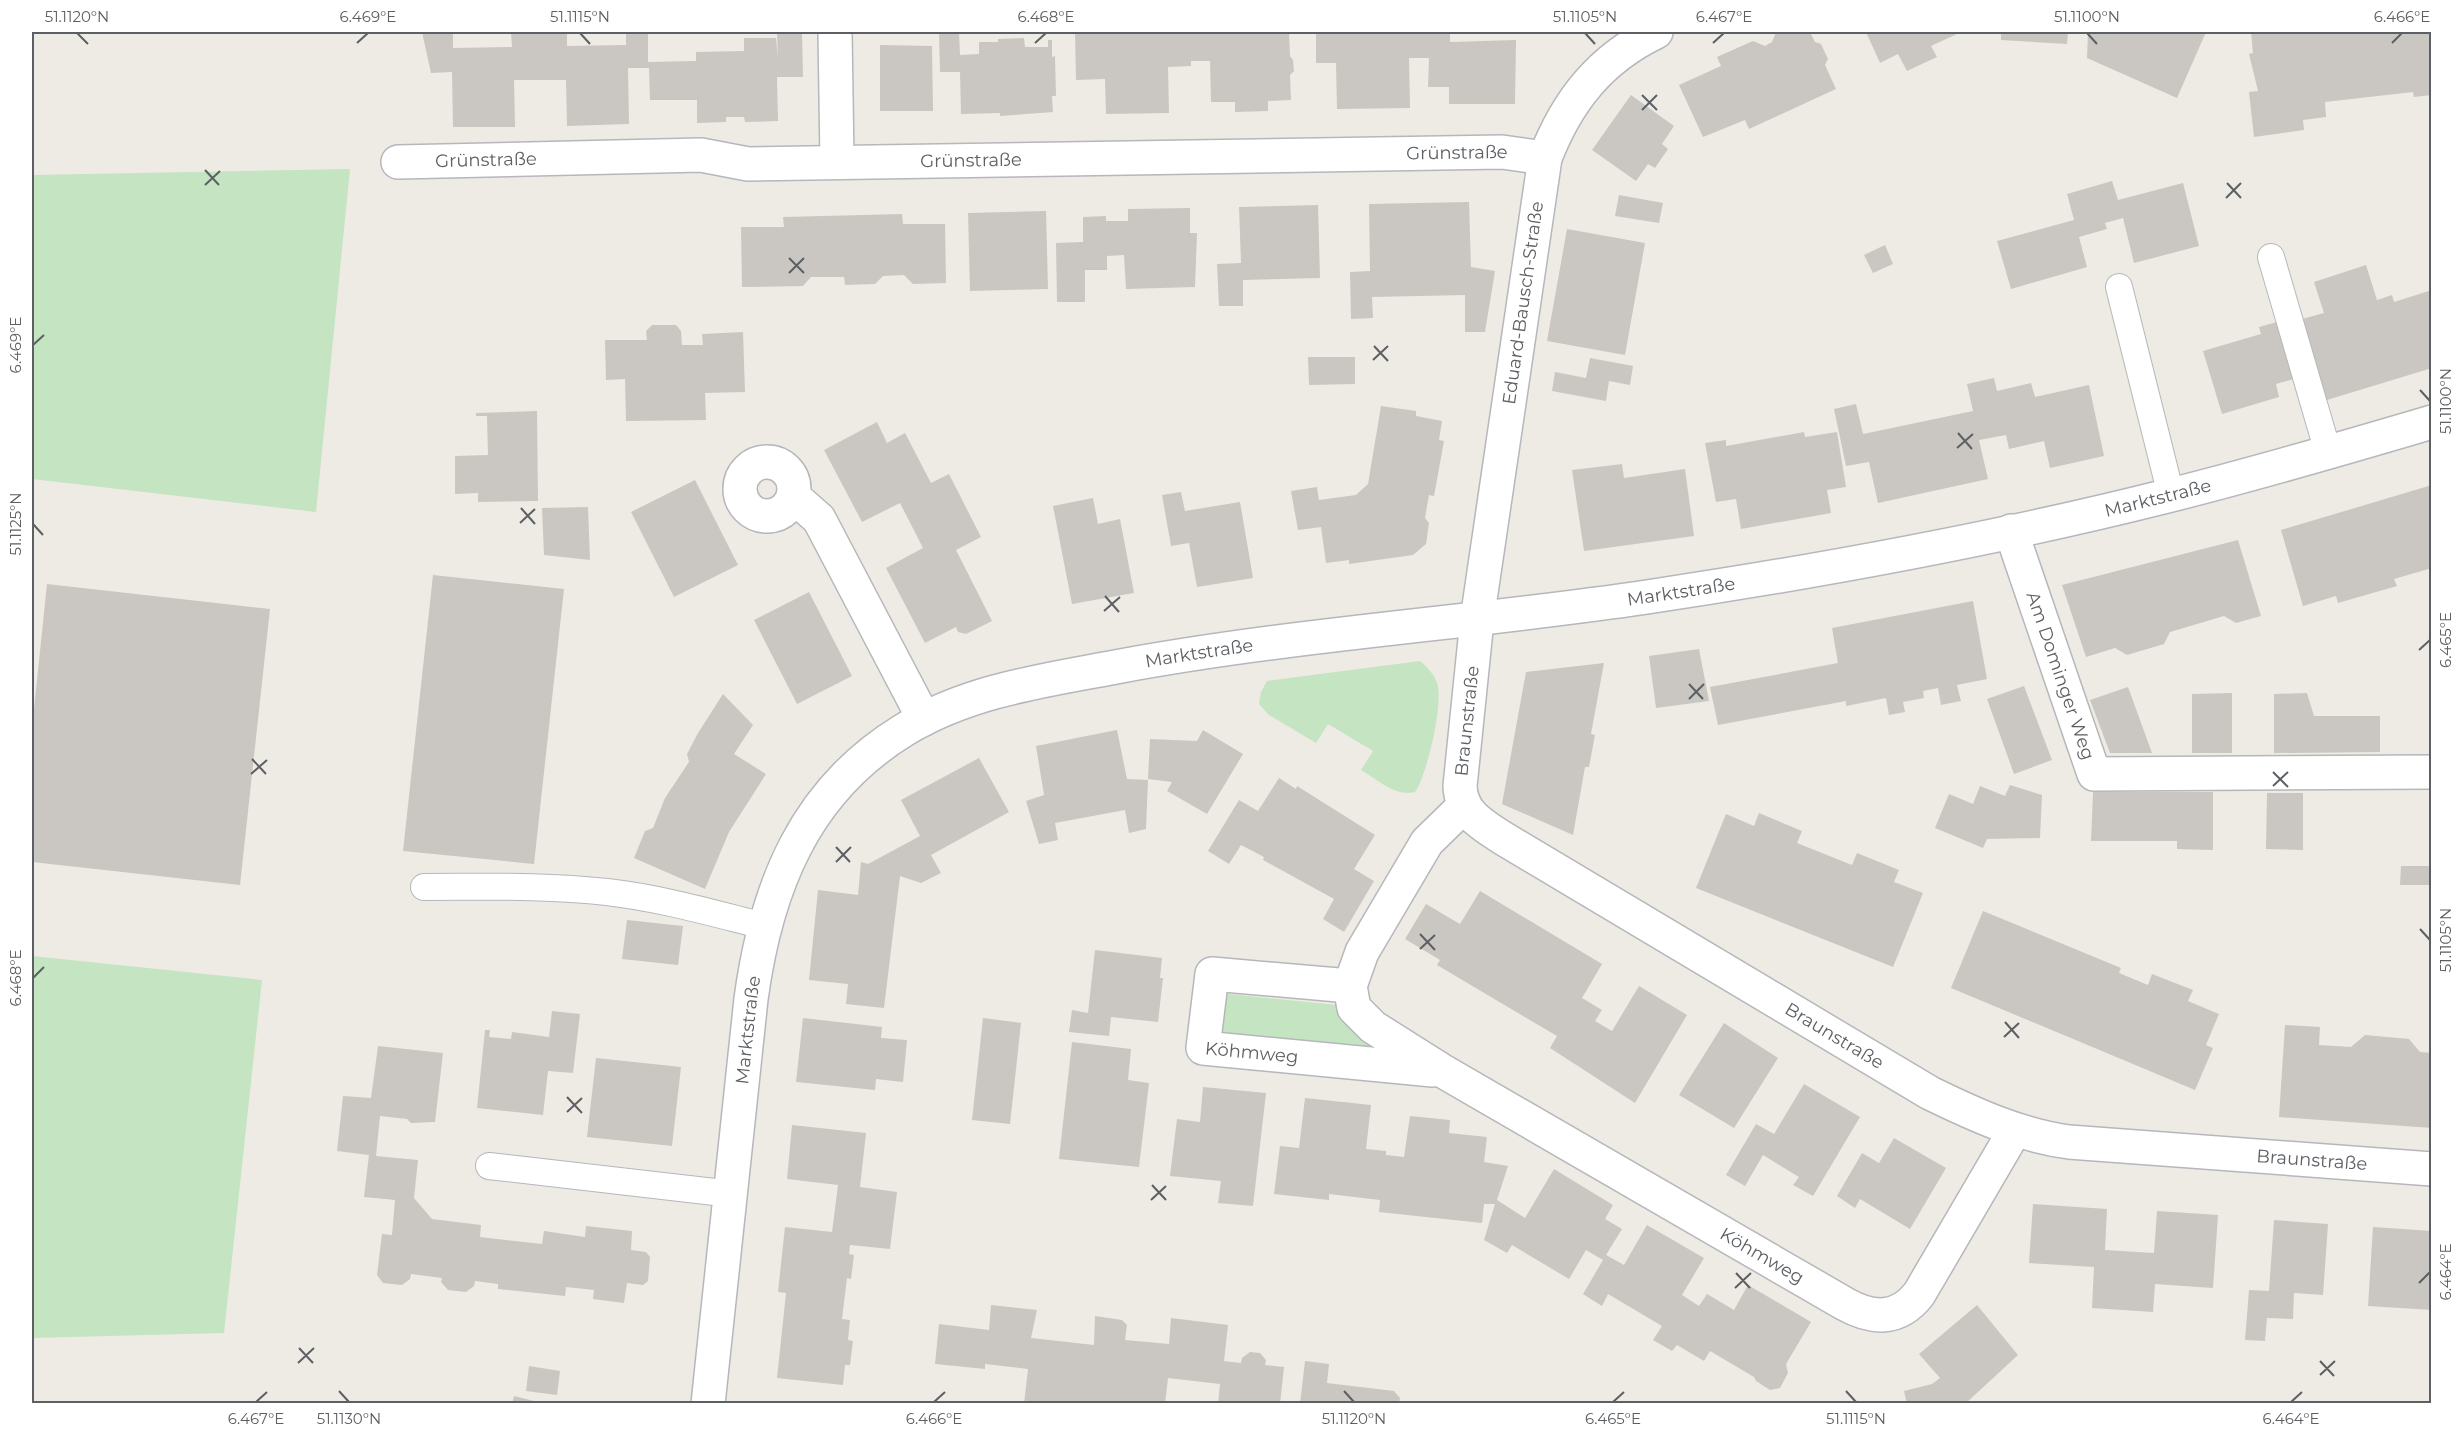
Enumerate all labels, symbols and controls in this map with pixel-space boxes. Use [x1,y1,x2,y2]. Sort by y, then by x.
text: 51.1120°N [45,7,109,26]
text: 6.469°E [340,7,396,26]
text: 51.1115°N [550,7,610,26]
text: 6.468°E [1017,7,1075,26]
text: 51.1105°N [1553,7,1617,26]
text: 6.467°E [1696,7,1752,26]
text: 51.1100°N [2054,7,2120,26]
text: 6.466°E [2374,7,2430,26]
street label: Grünstraße [1406,140,1509,165]
street label: Grünstraße [435,148,537,172]
street label: Grünstraße [920,149,1022,172]
street label: Eduard-Bausch-Straße [1498,200,1548,406]
text: 6.469°E [6,317,25,373]
text: 51.1100°N [2436,368,2455,434]
street label: Marktstraße [2102,474,2214,522]
text: 51.1125°N [6,493,25,556]
street label: Marktstraße [1626,572,1737,611]
street label: Am Dominger Weg [2022,589,2099,763]
text: 6.465°E [2436,612,2455,668]
street label: Marktstraße [1143,634,1255,673]
street label: Braunstraße [1450,665,1484,777]
text: 51.1105°N [2436,908,2455,972]
text: 6.468°E [6,949,25,1007]
street label: Marktstraße [731,974,765,1086]
street label: Braunstraße [1781,998,1888,1074]
street label: Köhmweg [1204,1037,1299,1068]
street label: Braunstraße [2256,1145,2368,1175]
street label: Köhmweg [1716,1223,1808,1289]
text: 6.464°E [2436,1243,2455,1301]
text: 6.467°E [228,1409,284,1428]
text: 51.1130°N [317,1409,381,1428]
text: 6.466°E [906,1409,962,1428]
text: 51.1120°N [1322,1409,1386,1428]
text: 6.465°E [1585,1409,1641,1428]
text: 51.1115°N [1826,1409,1886,1428]
text: 6.464°E [2262,1409,2320,1428]

